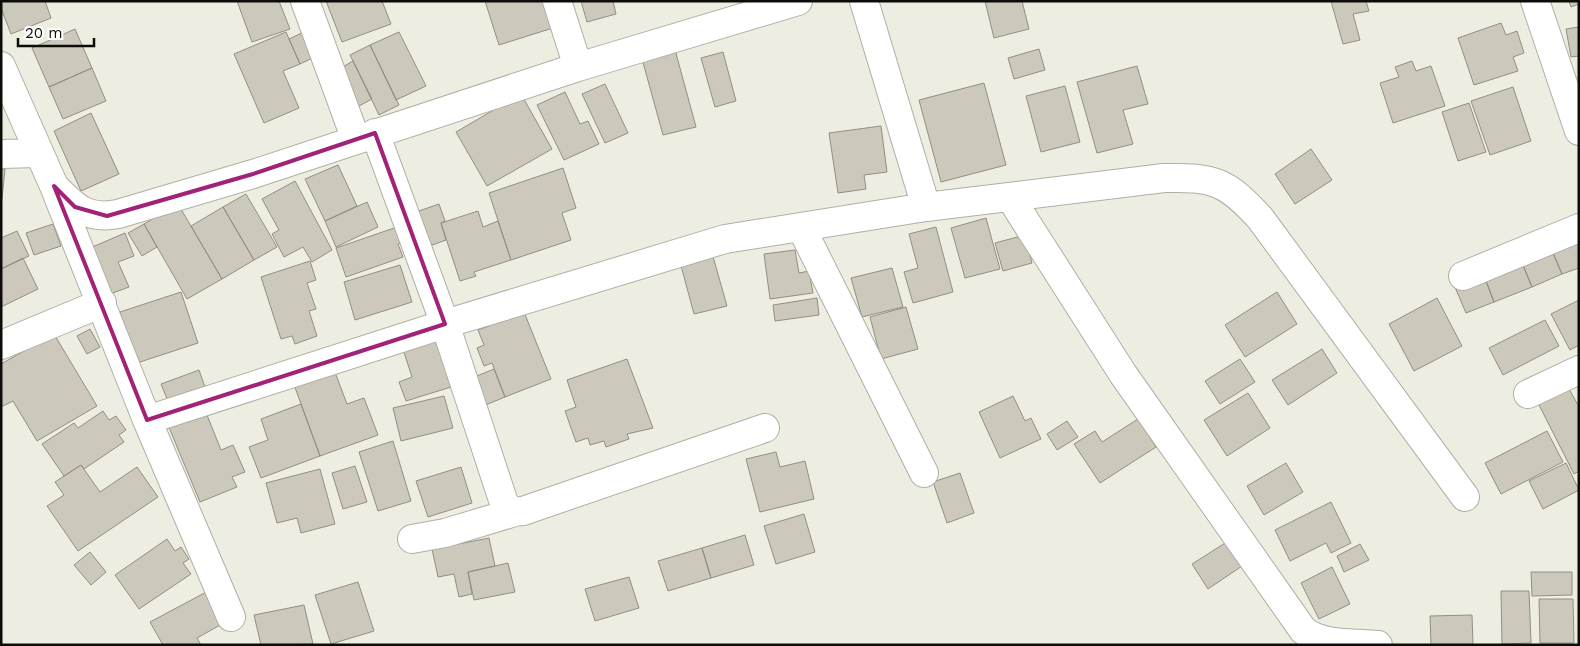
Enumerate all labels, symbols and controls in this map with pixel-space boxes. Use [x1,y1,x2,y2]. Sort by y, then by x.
scale bar [18,15,94,47]
text: 20 m [25,24,63,42]

